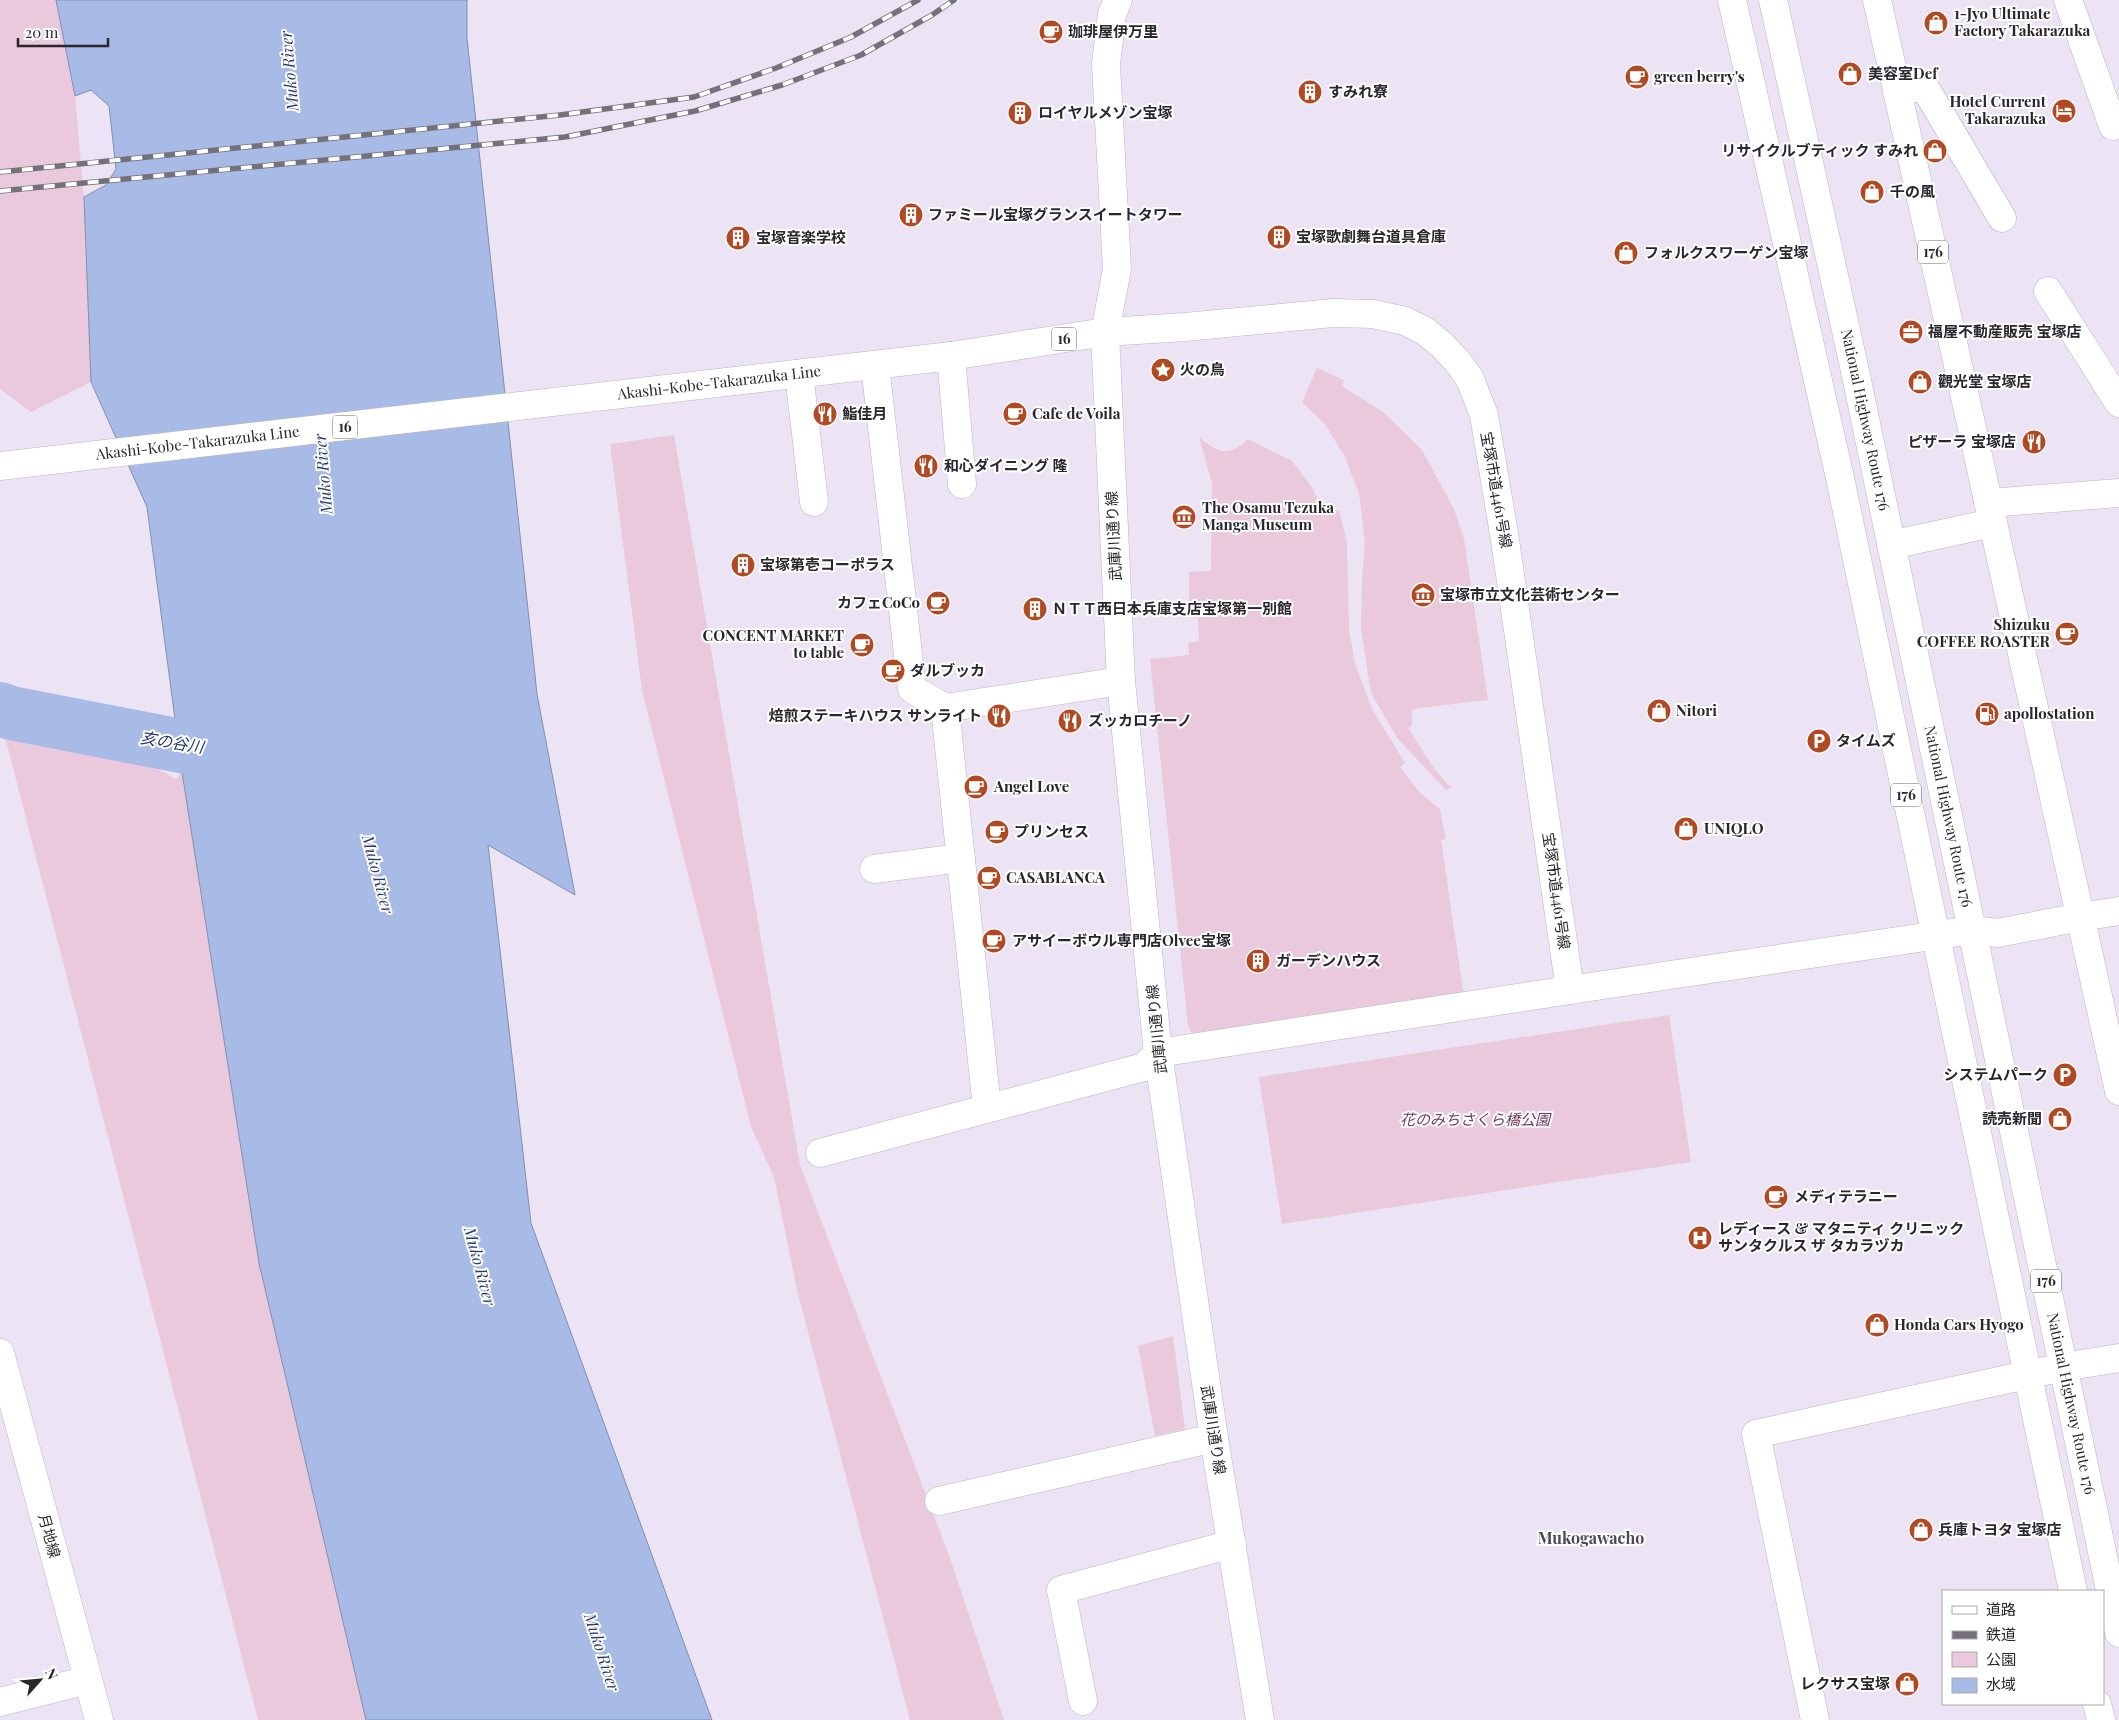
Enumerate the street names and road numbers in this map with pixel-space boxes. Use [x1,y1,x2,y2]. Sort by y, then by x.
road number: 176 [1918,240,1948,264]
street label: National Highway Route 176 [1837,327,1895,513]
road number: 16 [1052,328,1076,350]
street label: Akashi-Kobe-Takarazuka Line [615,360,822,404]
road number: 16 [332,416,358,438]
street label: Akashi-Kobe-Takarazuka Line [94,420,301,464]
street label: 宝塚市道4461号線 [1477,430,1517,550]
street label: 武庫川通り線 [1101,491,1125,582]
street label: National Highway Route 176 [1920,724,1978,909]
road number: 176 [1891,784,1921,806]
street label: 宝塚市道4461号線 [1539,831,1575,951]
street label: 武庫川通り線 [1141,983,1171,1075]
road number: 176 [2031,1270,2061,1292]
street label: National Highway Route 176 [2043,1311,2101,1496]
street label: 武庫川通り線 [1197,1384,1231,1476]
street label: 月地線 [34,1511,65,1560]

